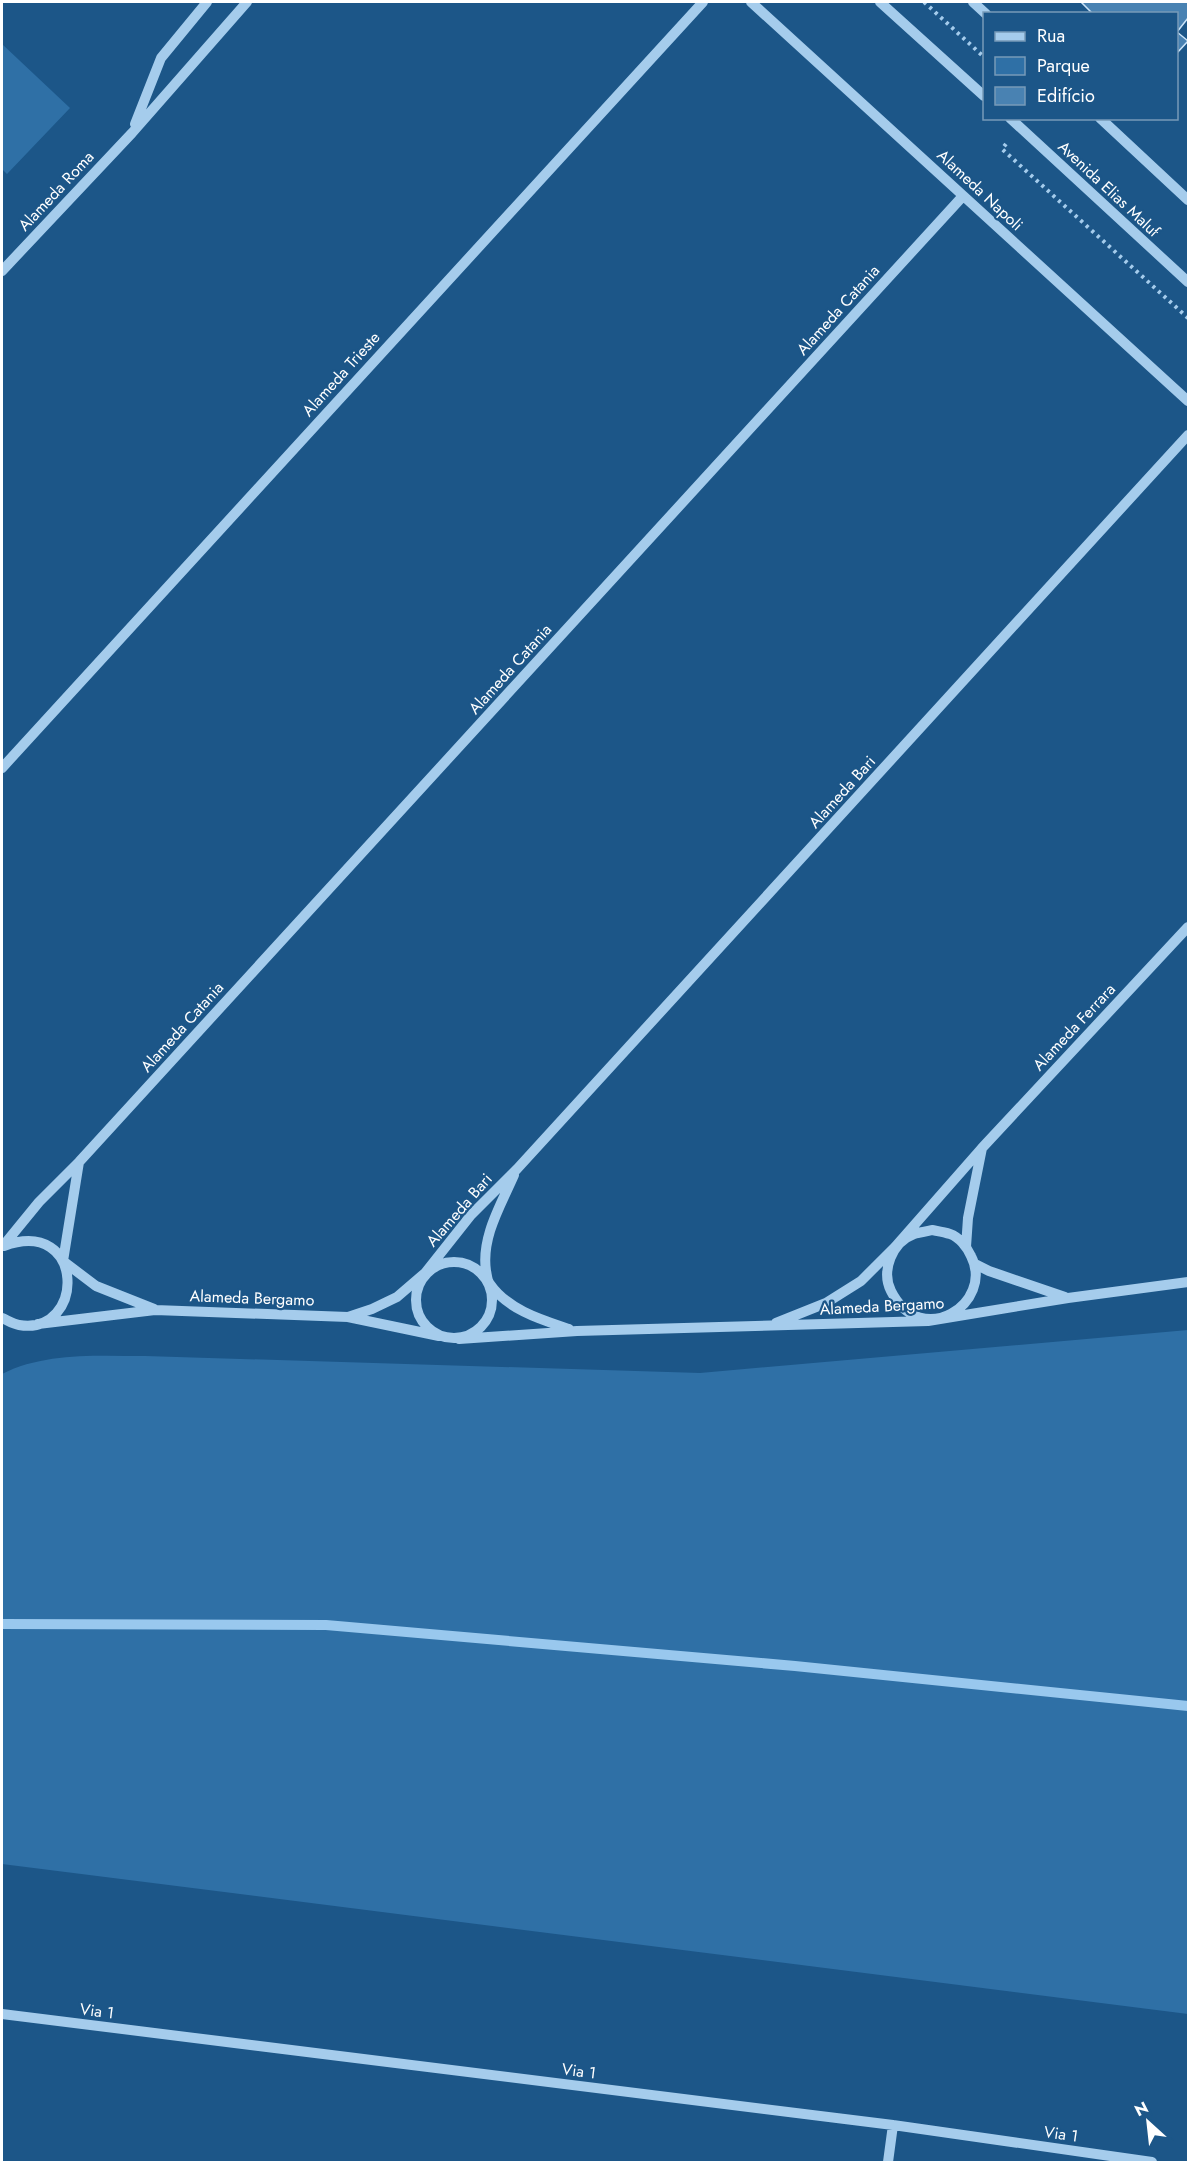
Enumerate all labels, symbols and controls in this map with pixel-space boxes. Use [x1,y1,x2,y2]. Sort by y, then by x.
legend [983,12,1178,120]
text: Rua [1037,23,1065,49]
text: Parque [1037,53,1090,79]
text: Edifício [1037,83,1095,109]
street label: Avenida Elias Maluf [1053,136,1165,243]
street label: Alameda Napoli [932,144,1028,236]
street label: Alameda Roma [13,146,99,236]
street label: Alameda Catania [791,260,885,360]
street label: Alameda Trieste [297,327,385,421]
street label: Alameda Catania [463,619,557,719]
street label: Alameda Bari [803,751,881,833]
street label: Alameda Catania [135,977,229,1077]
street label: Alameda Ferrara [1027,978,1121,1076]
street label: Alameda Bari [421,1168,497,1252]
street label: Alameda Bergamo [189,1284,315,1312]
street label: Alameda Bergamo [819,1291,945,1321]
street label: Via 1 [79,1997,115,2025]
street label: Via 1 [561,2057,597,2085]
north arrow [1118,2092,1178,2152]
text: N [1131,2096,1152,2122]
street label: Via 1 [1042,2120,1080,2148]

